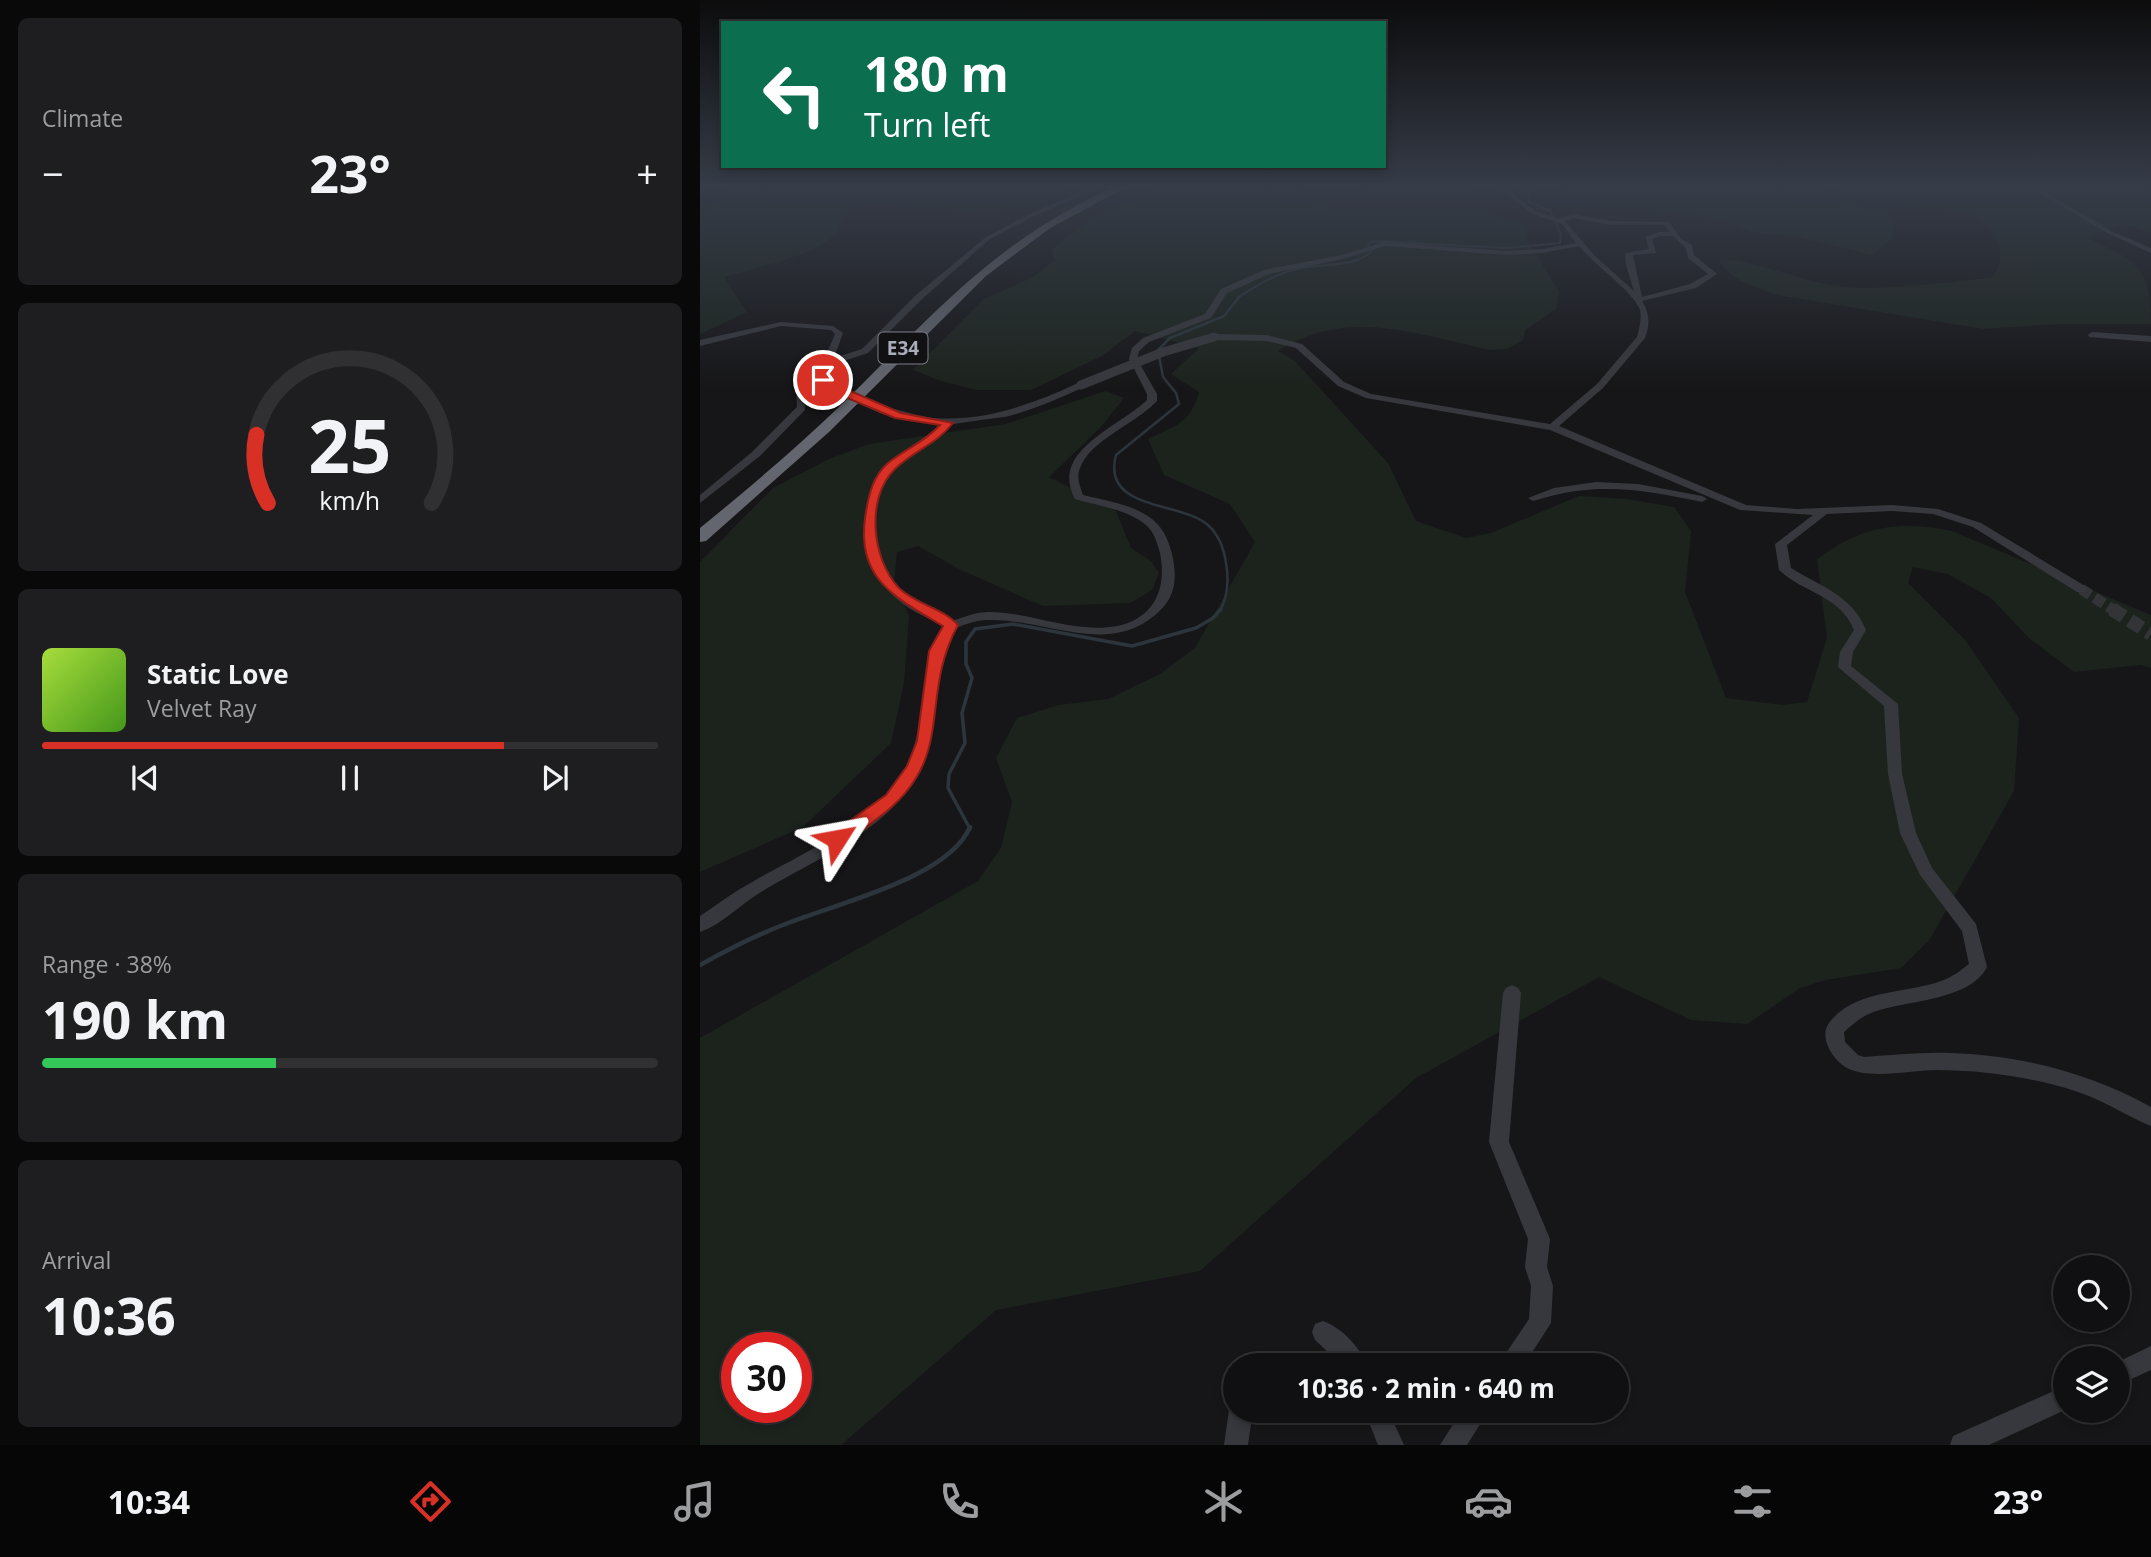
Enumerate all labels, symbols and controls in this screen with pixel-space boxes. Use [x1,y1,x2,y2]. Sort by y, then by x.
text: 180 m [864,40,1009,106]
icon: left [749,49,840,140]
text: Climate [42,102,123,134]
text: Turn left [864,103,990,146]
text: 23° [309,137,391,208]
text: − [42,147,64,199]
text: + [636,147,658,199]
road number: E34 [878,332,928,364]
pin [793,350,853,410]
icon: arrive [804,361,842,399]
text: 25 [308,396,392,495]
text: km/h [320,483,380,517]
text: Static Love [147,656,289,692]
text: Velvet Ray [147,692,257,724]
icon: previous [126,759,164,797]
icon: pause [331,759,369,797]
icon: next [536,759,574,797]
position arrow [800,802,874,876]
text: Range · 38% [42,948,172,980]
text: 190 km [42,983,228,1054]
text: Arrival [42,1244,111,1276]
map controls [2053,1255,2130,1423]
button: search [2053,1255,2130,1332]
text: 10:36 [42,1279,176,1350]
speed limit sign: 30 [721,1332,812,1423]
button: layers [2053,1346,2130,1423]
text: 10:36 · 2 min · 640 m [1297,1370,1555,1406]
icon: directions [406,1477,455,1526]
icon: music [670,1477,719,1526]
icon: phone [935,1477,984,1526]
icon: climate [1199,1477,1248,1526]
icon: car [1464,1477,1513,1526]
icon: filters [1728,1477,1777,1526]
text: 10:34 [108,1480,190,1523]
text: 23° [1993,1480,2043,1523]

